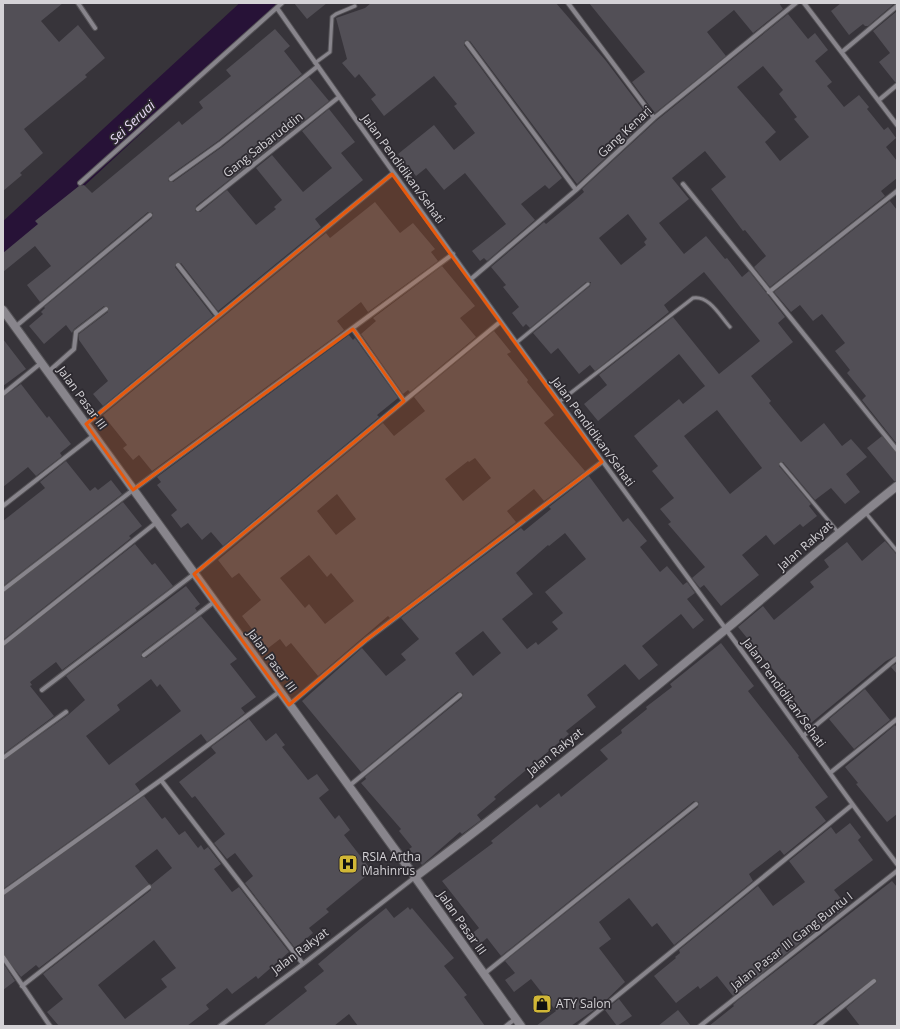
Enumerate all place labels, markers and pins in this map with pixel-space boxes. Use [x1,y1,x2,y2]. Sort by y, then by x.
place label: RSIA Artha Mahinrus [362,848,421,879]
hospital icon: RSIA Artha Mahinrus [337,853,359,875]
shop icon: ATY Salon [531,993,553,1015]
place label: ATY Salon [556,995,611,1012]

